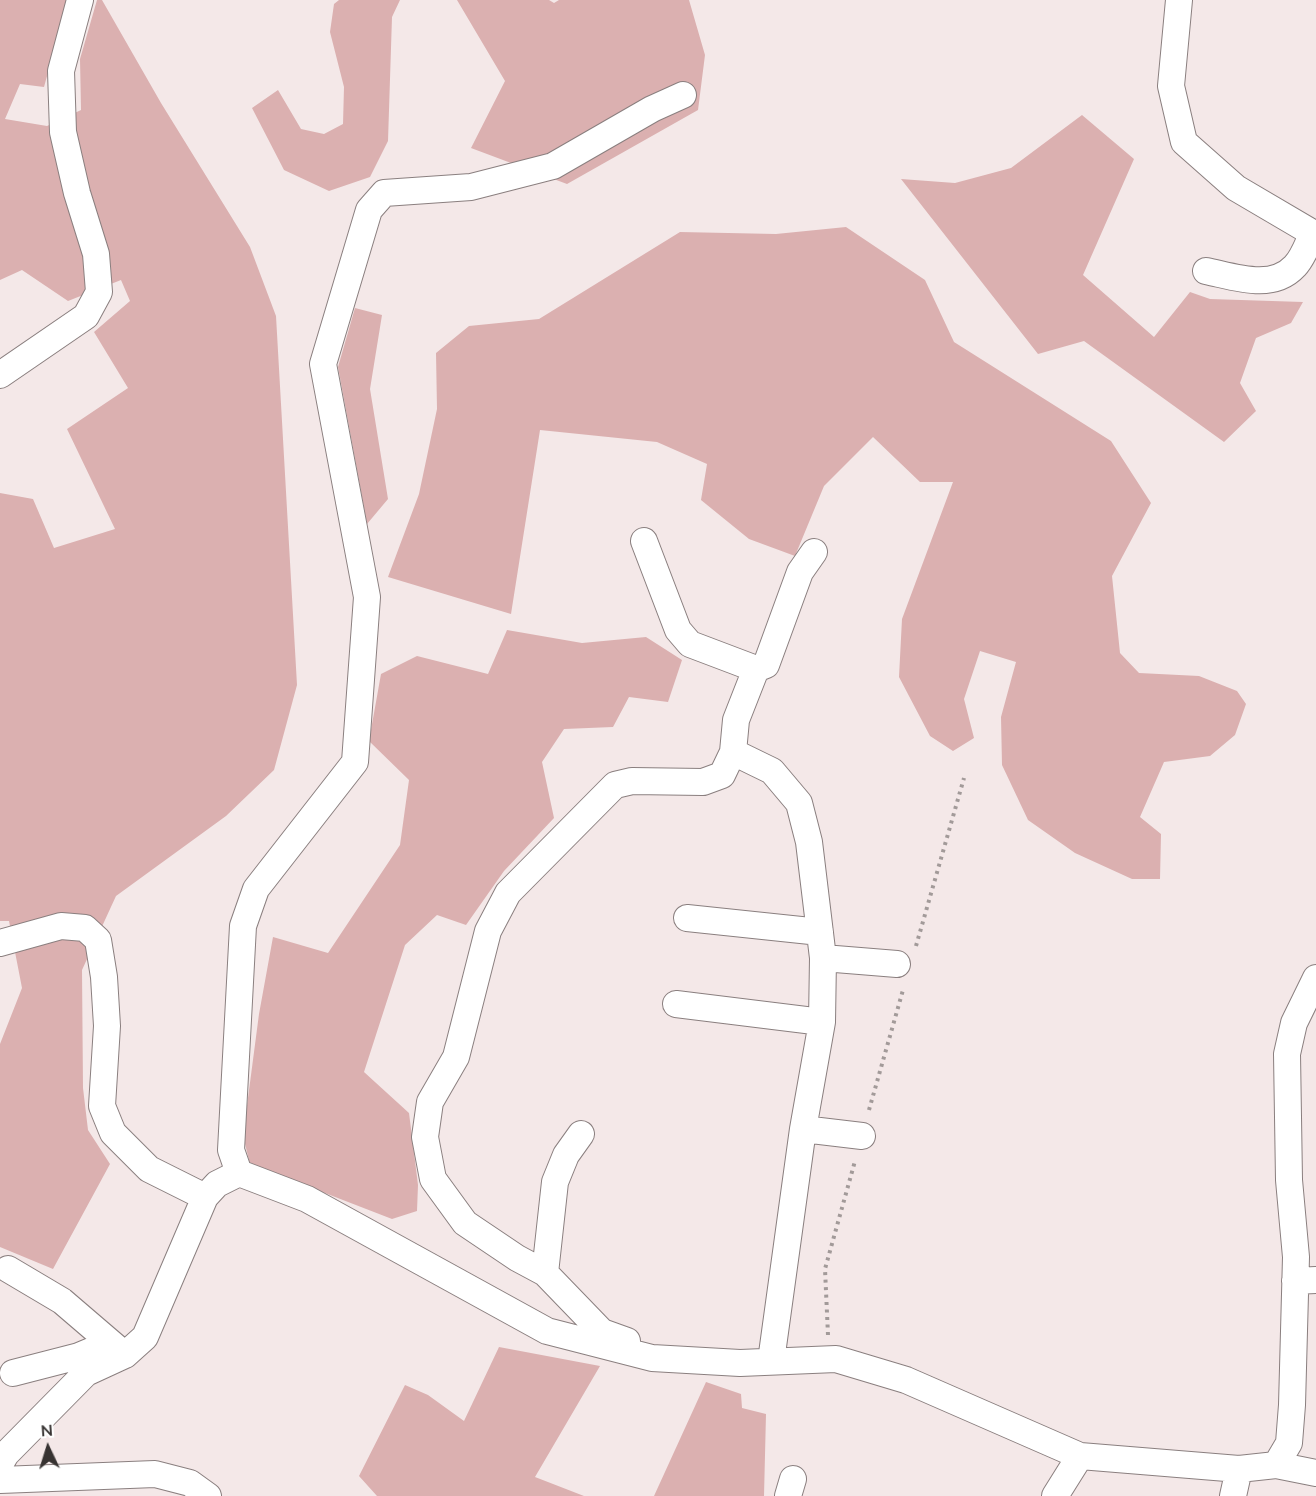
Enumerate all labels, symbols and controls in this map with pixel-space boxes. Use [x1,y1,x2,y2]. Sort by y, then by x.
north arrow [18,1418,78,1478]
text: N [40,1420,53,1440]

